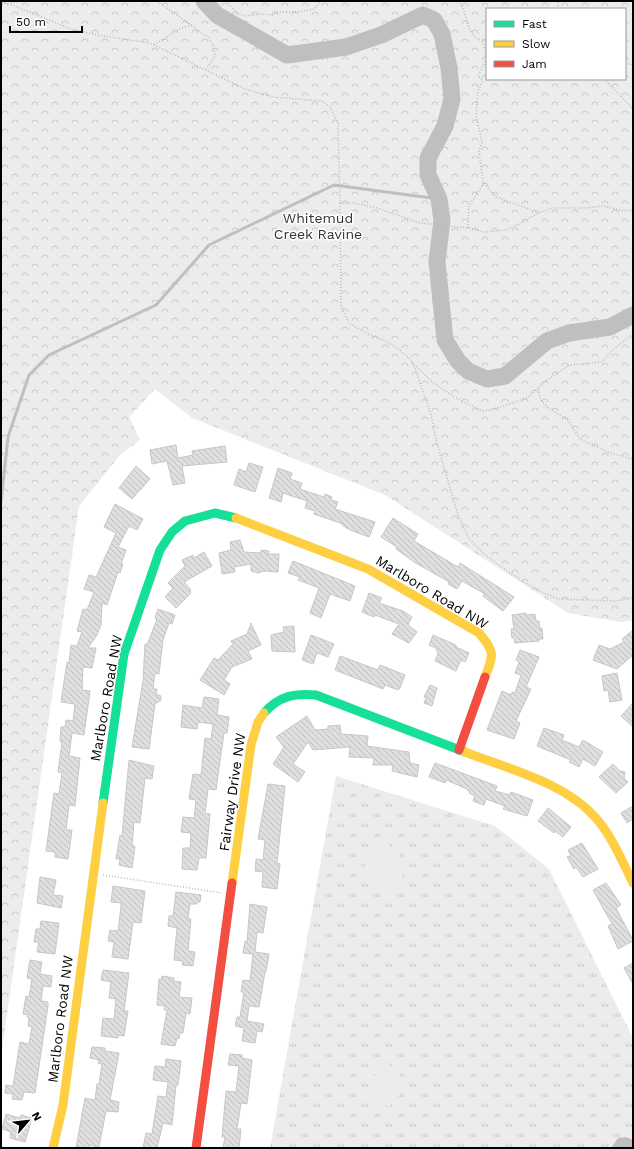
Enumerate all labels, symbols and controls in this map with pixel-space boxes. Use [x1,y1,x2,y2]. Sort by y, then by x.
scale bar [10,8,82,34]
legend [486,8,626,80]
text: 50 m [16,15,46,29]
text: Fast [522,17,547,31]
text: Slow [522,37,550,51]
text: Jam [522,57,547,71]
park label: Whitemud Creek Ravine [274,210,362,242]
street label: Marlboro Road NW [373,552,491,632]
street label: Marlboro Road NW [87,633,125,763]
street label: Fairway Drive NW [216,732,248,852]
street label: Marlboro Road NW [44,954,76,1084]
north arrow [8,1101,48,1141]
text: N [29,1110,44,1123]

